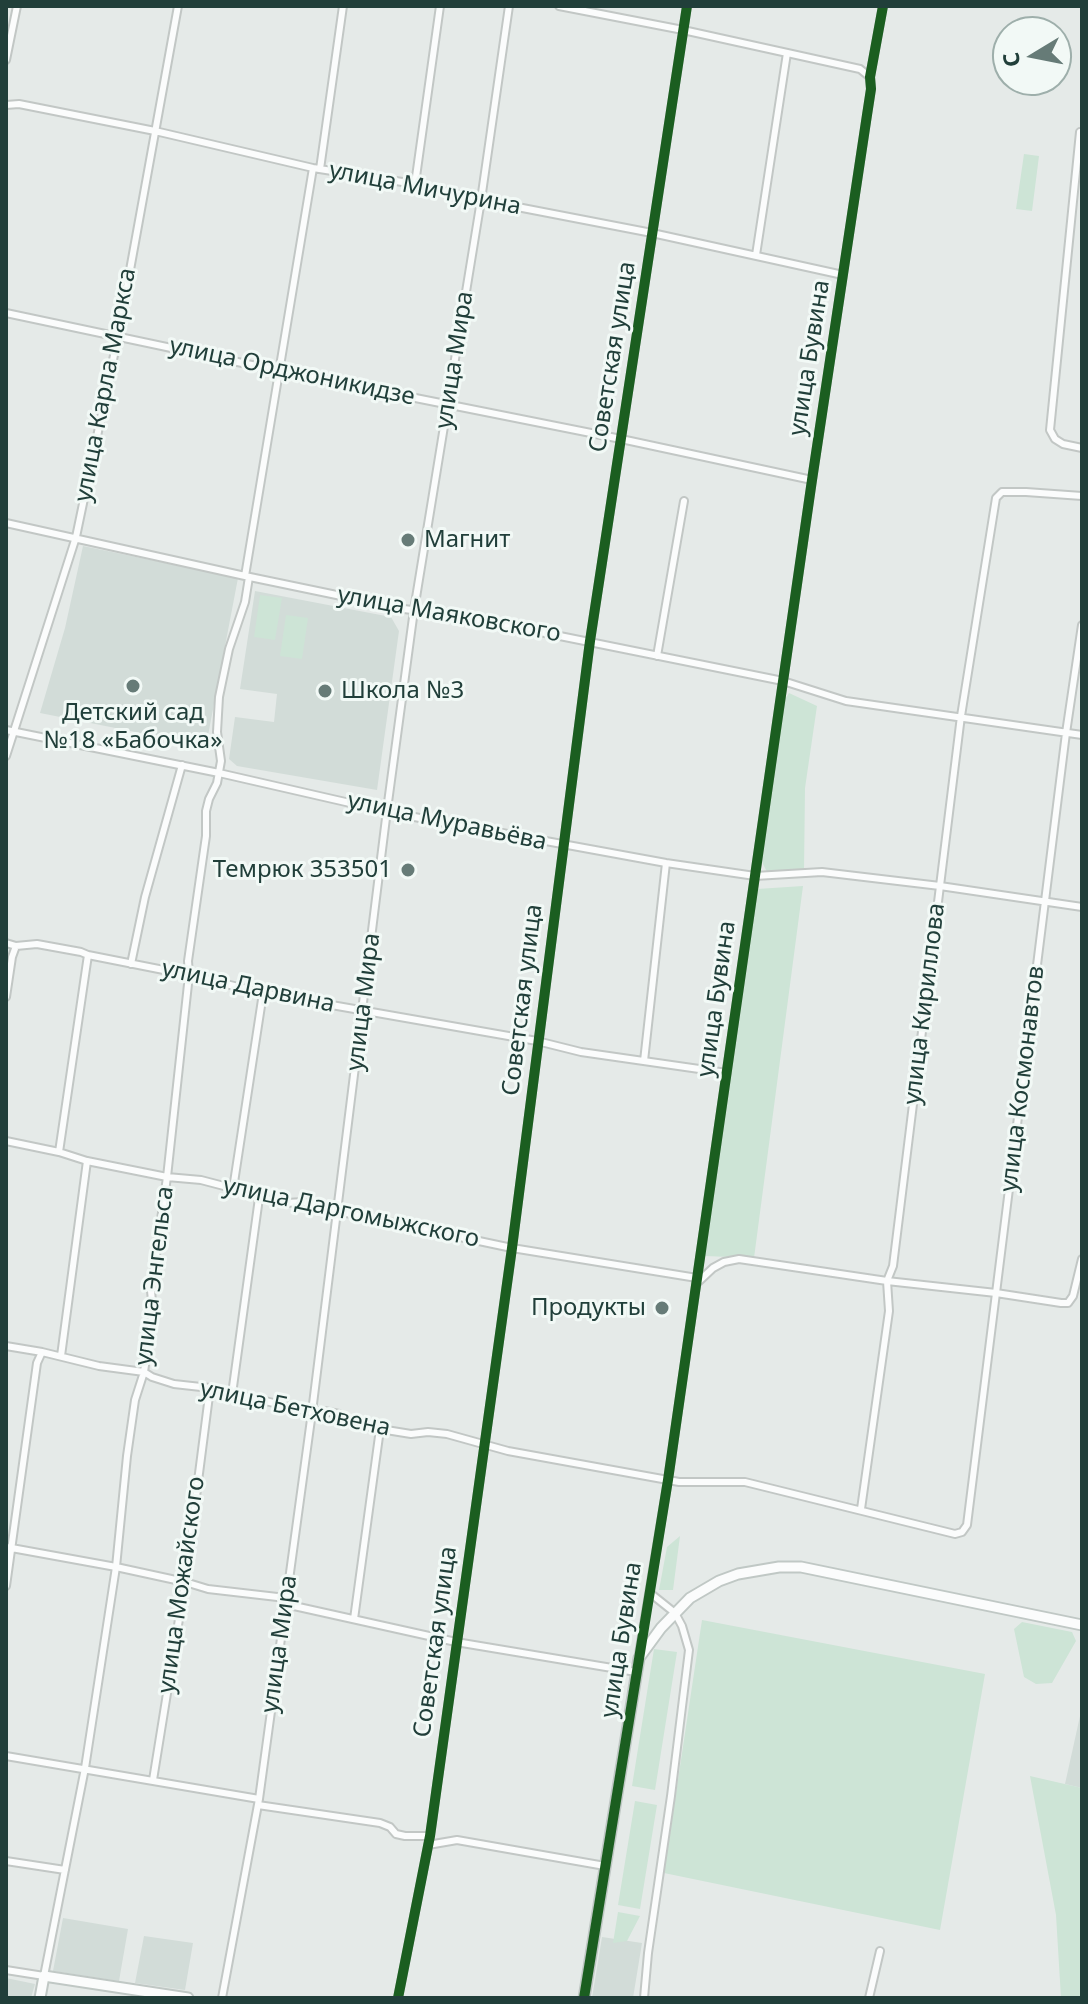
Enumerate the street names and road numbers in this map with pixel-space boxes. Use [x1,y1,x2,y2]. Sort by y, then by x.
street label: улица Мичурина [327,156,523,222]
street label: Советская улица [584,260,642,454]
street label: улица Карла Маркса [69,266,143,504]
street label: улица Бувина [783,278,837,438]
street label: улица Мира [430,289,480,431]
street label: улица Орджоникидзе [167,332,417,412]
street label: улица Маяковского [335,581,563,649]
street label: улица Муравьёва [345,787,549,857]
street label: улица Кириллова [898,902,952,1106]
street label: Советская улица [497,903,549,1097]
street label: улица Бувина [692,919,742,1079]
street label: улица Мира [341,931,387,1073]
street label: улица Дарвина [159,955,337,1019]
street label: улица Космонавтов [995,964,1051,1194]
street label: улица Даргомыжского [220,1172,482,1254]
street label: улица Энгельса [130,1185,180,1367]
street label: улица Бетховена [197,1375,393,1443]
street label: улица Можайского [153,1475,211,1695]
street label: Советская улица [408,1545,464,1739]
street label: улица Бувина [595,1560,649,1720]
street label: улица Мира [256,1573,304,1715]

